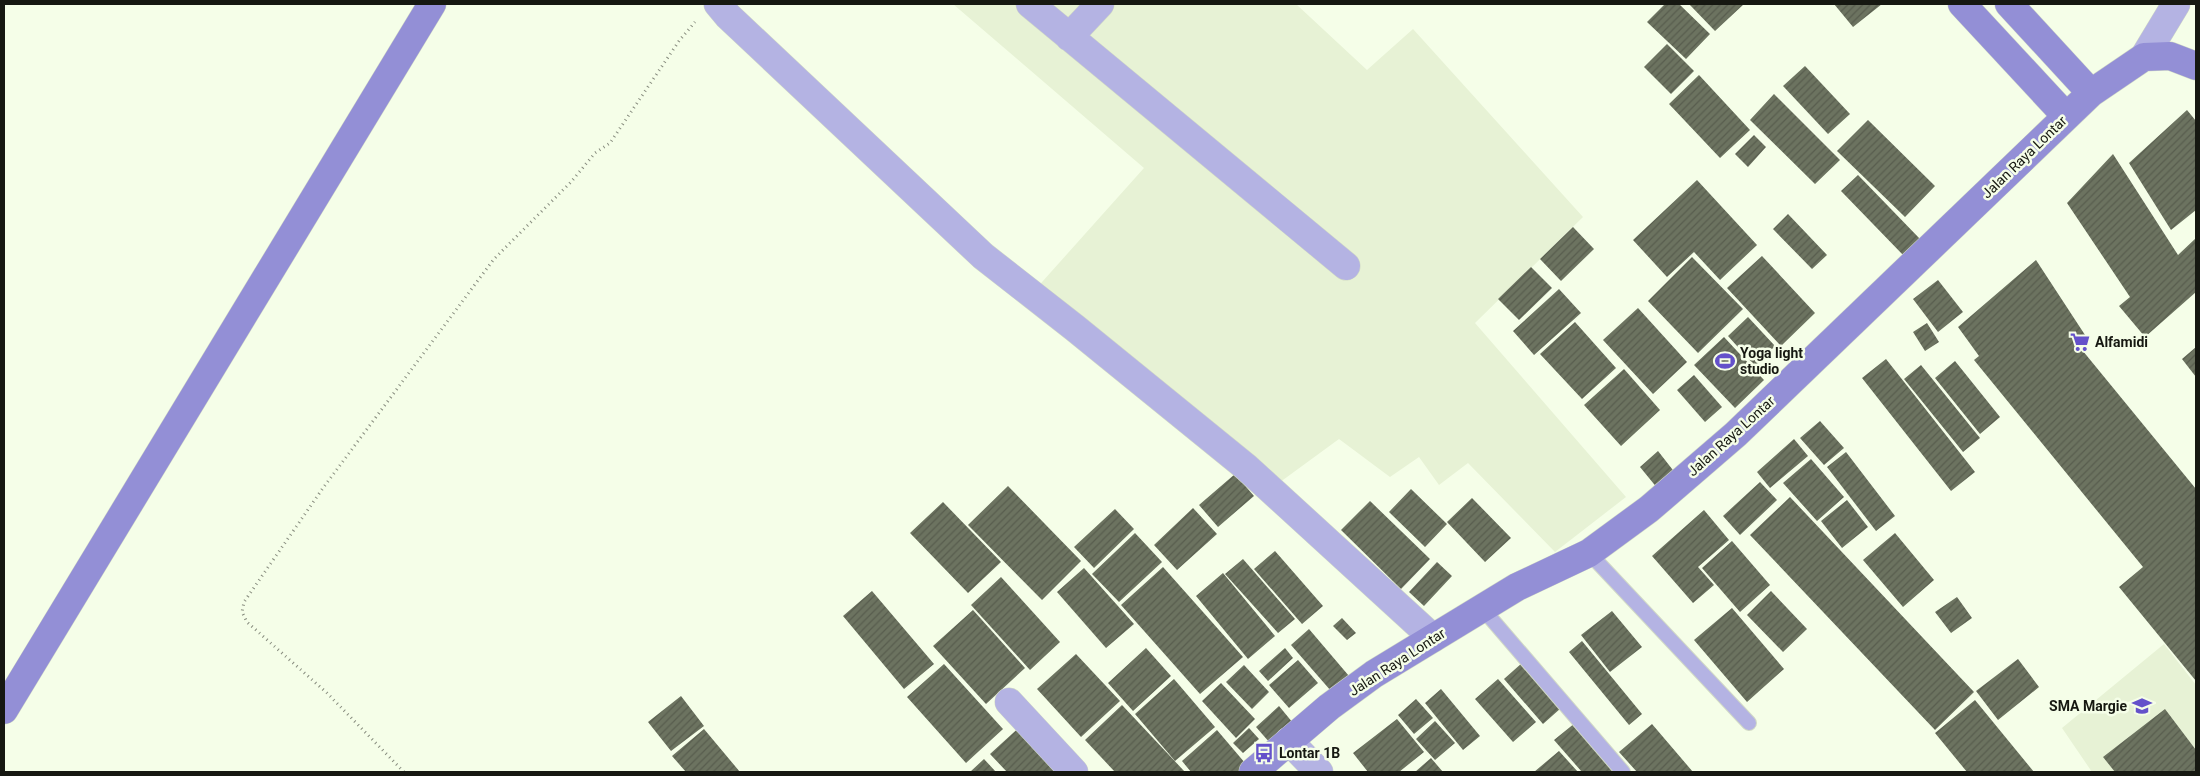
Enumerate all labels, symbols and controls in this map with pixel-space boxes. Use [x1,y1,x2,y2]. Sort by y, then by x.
street label: Jalan Raya Lontar [1978,112,2070,201]
supermarket icon: Alfamidi [2069,331,2091,353]
place label: Alfamidi [2095,334,2148,350]
place label: Yoga light studio [1740,345,1803,377]
sports icon: Yoga light studio [1714,350,1736,372]
street label: Jalan Raya Lontar [1684,393,1778,479]
street label: Jalan Raya Lontar [1346,625,1448,699]
school or university icon: SMA Margie [2131,695,2153,717]
place label: SMA Margie [2049,698,2127,714]
bus stop icon: Lontar 1B [1253,742,1275,764]
place label: Lontar 1B [1279,745,1340,761]

